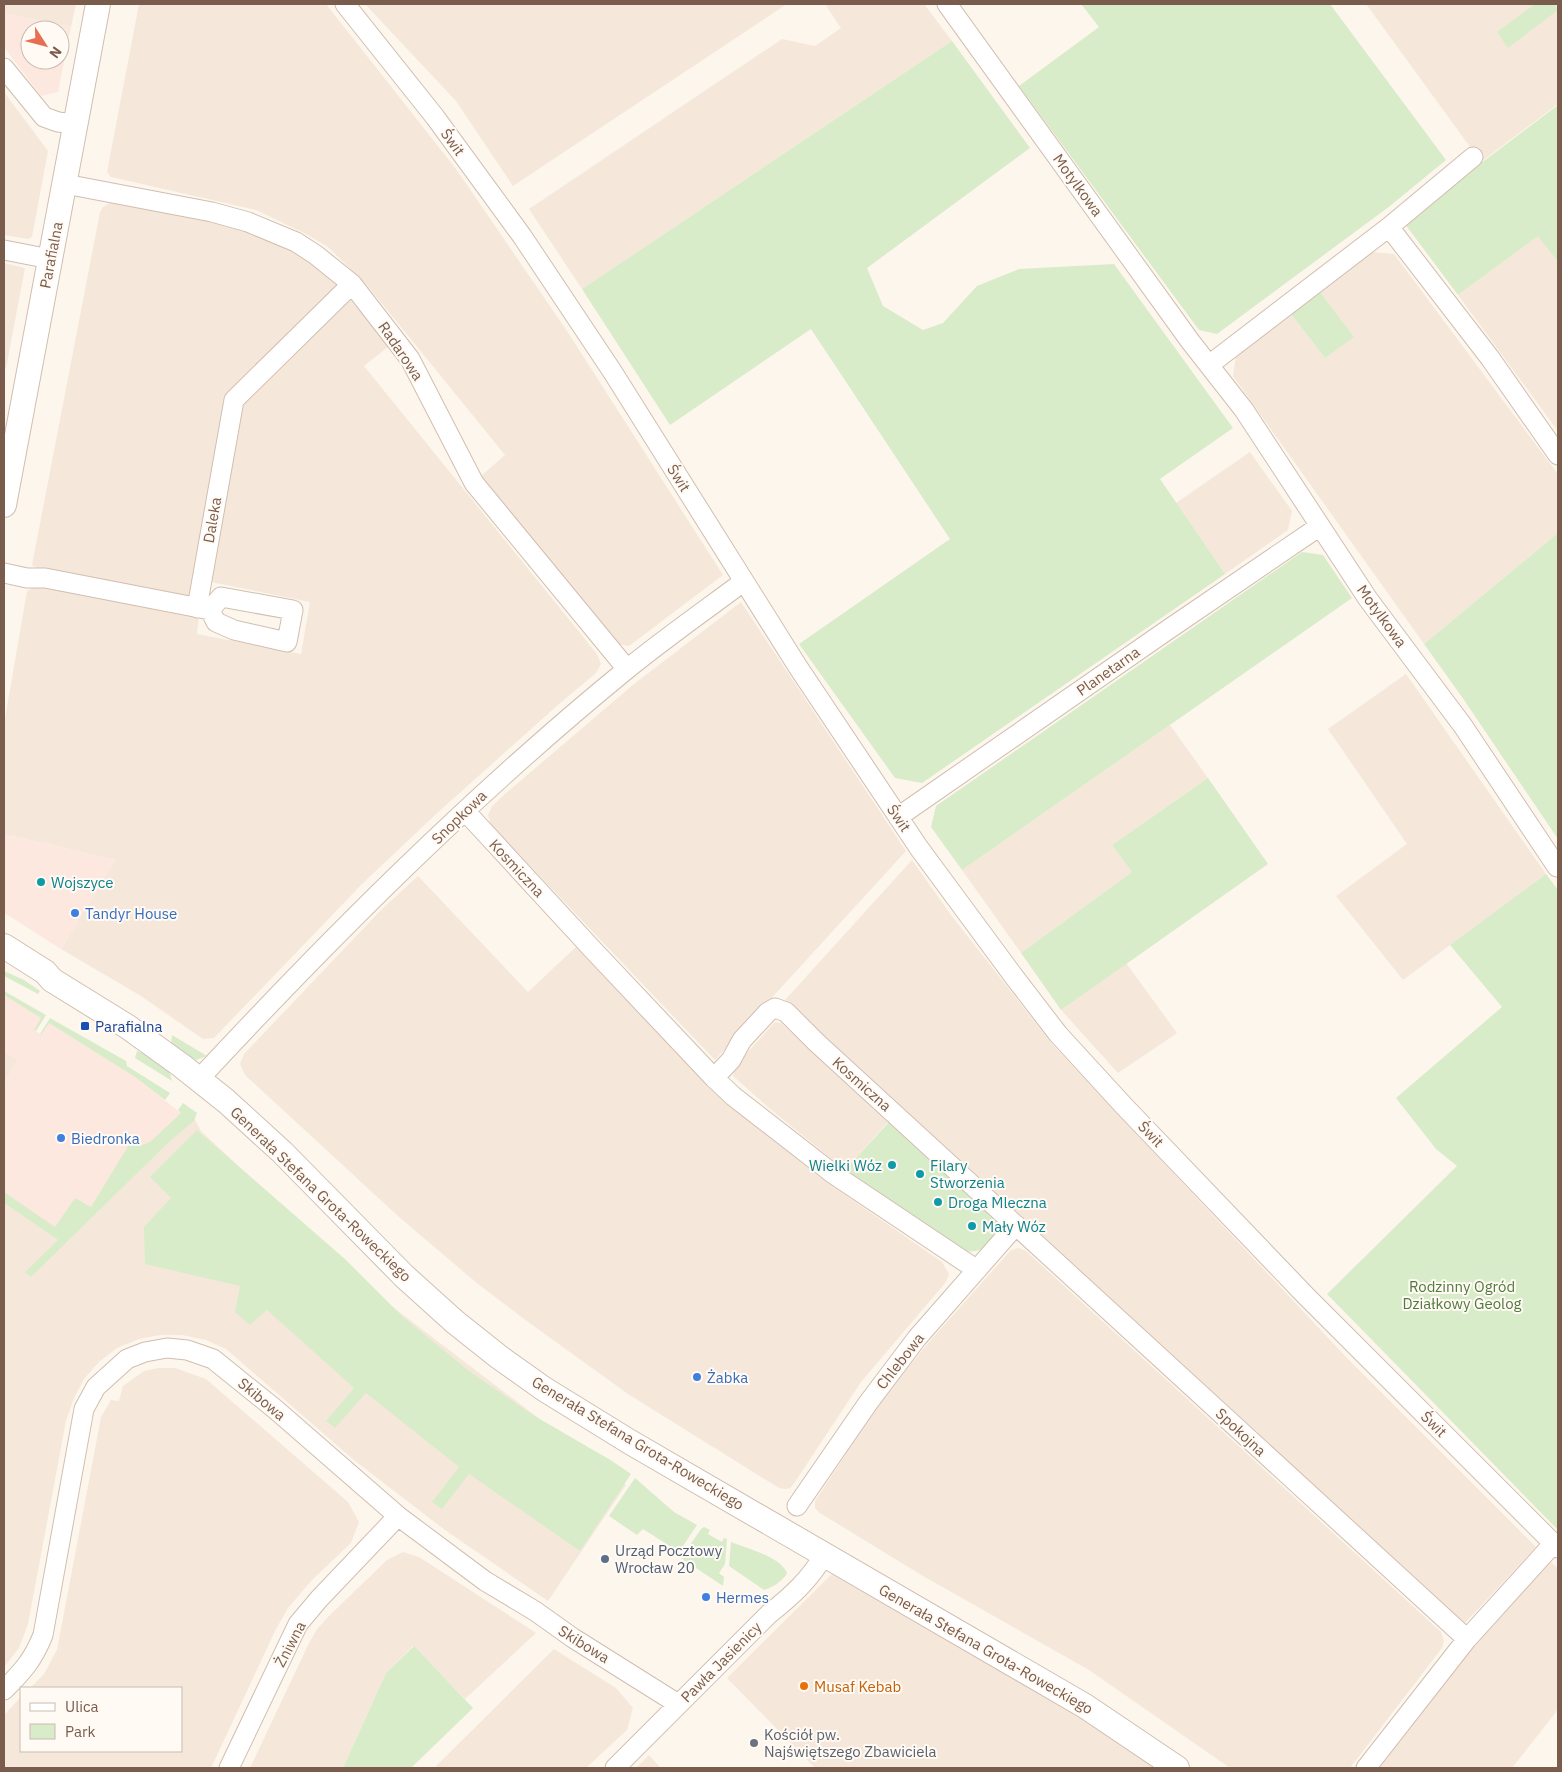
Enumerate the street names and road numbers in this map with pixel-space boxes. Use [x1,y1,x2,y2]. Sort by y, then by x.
street label: Świt [437,125,469,159]
street label: Motylkowa [1049,150,1107,220]
street label: Parafialna [35,220,67,290]
street label: Radarowa [374,318,428,384]
street label: Świt [663,461,695,495]
street label: Daleka [199,496,225,544]
street label: Motylkowa [1353,581,1411,651]
street label: Planetarna [1073,642,1143,700]
street label: Snopkowa [427,786,491,848]
street label: Świt [883,801,915,835]
street label: Kosmiczna [485,835,549,901]
street label: Kosmiczna [829,1053,895,1115]
street label: Generała Stefana Grota-Roweckiego [227,1102,415,1286]
street label: Świt [1134,1117,1168,1151]
street label: Chlebowa [872,1329,928,1393]
street label: Generała Stefana Grota-Roweckiego [528,1372,748,1514]
street label: Skibowa [234,1373,290,1425]
street label: Spokojna [1212,1404,1270,1460]
street label: Świt [1417,1407,1451,1441]
street label: Generała Stefana Grota-Roweckiego [876,1580,1096,1718]
street label: Pawła Jasienicy [677,1617,766,1706]
street label: Żniwna [270,1618,310,1670]
street label: Skibowa [555,1621,613,1667]

